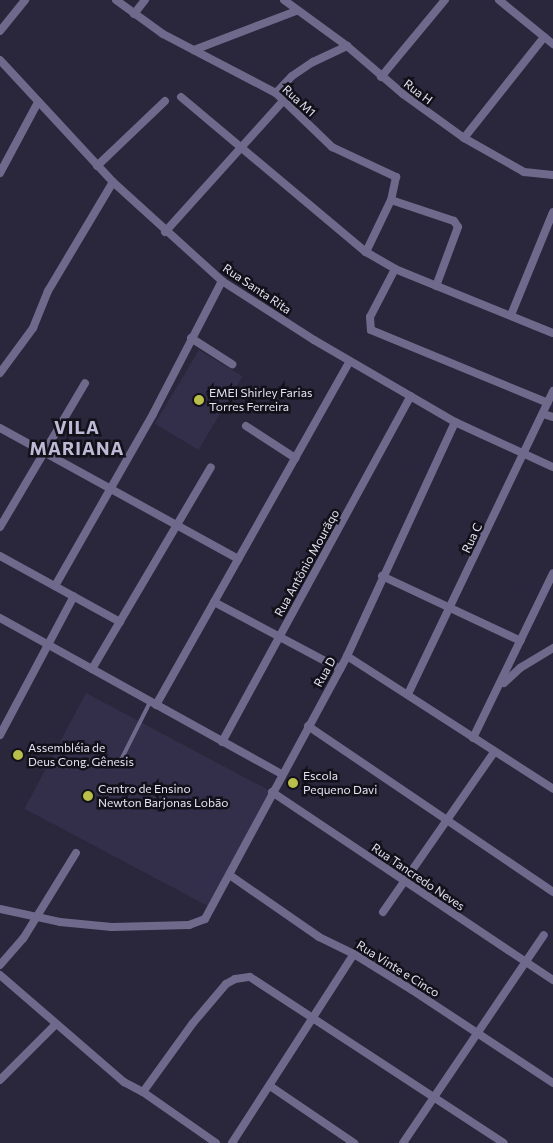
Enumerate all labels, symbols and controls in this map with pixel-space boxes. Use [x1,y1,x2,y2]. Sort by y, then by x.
street label: Rua H [401,77,435,107]
street label: Rua M1 [280,82,318,120]
street label: Rua Santa Rita [220,261,294,317]
place label: EMEI Shirley Farias Torres Ferreira [209,386,312,414]
marker: EMEI Shirley Farias Torres Ferreira [193,394,205,406]
district label: VILA MARIANA [29,417,125,459]
street label: Rua Antônio Mourãqo [272,507,342,619]
street label: Rua C [459,521,485,555]
street label: Rua D [311,654,339,690]
place label: Assembléia de Deus Cong. Gênesis [28,741,134,769]
marker: Assembléia de Deus Cong. Gênesis [12,749,24,761]
place label: Escola Pequeno Davi [303,769,377,797]
marker: Escola Pequeno Davi [287,777,299,789]
place label: Centro de Ensino Newton Barjonas Lobão [98,782,228,810]
marker: Centro de Ensino Newton Barjonas Lobão [82,790,94,802]
street label: Rua Tancredo Neves [369,840,467,914]
street label: Rua Vinte e Cinco [354,938,442,1000]

